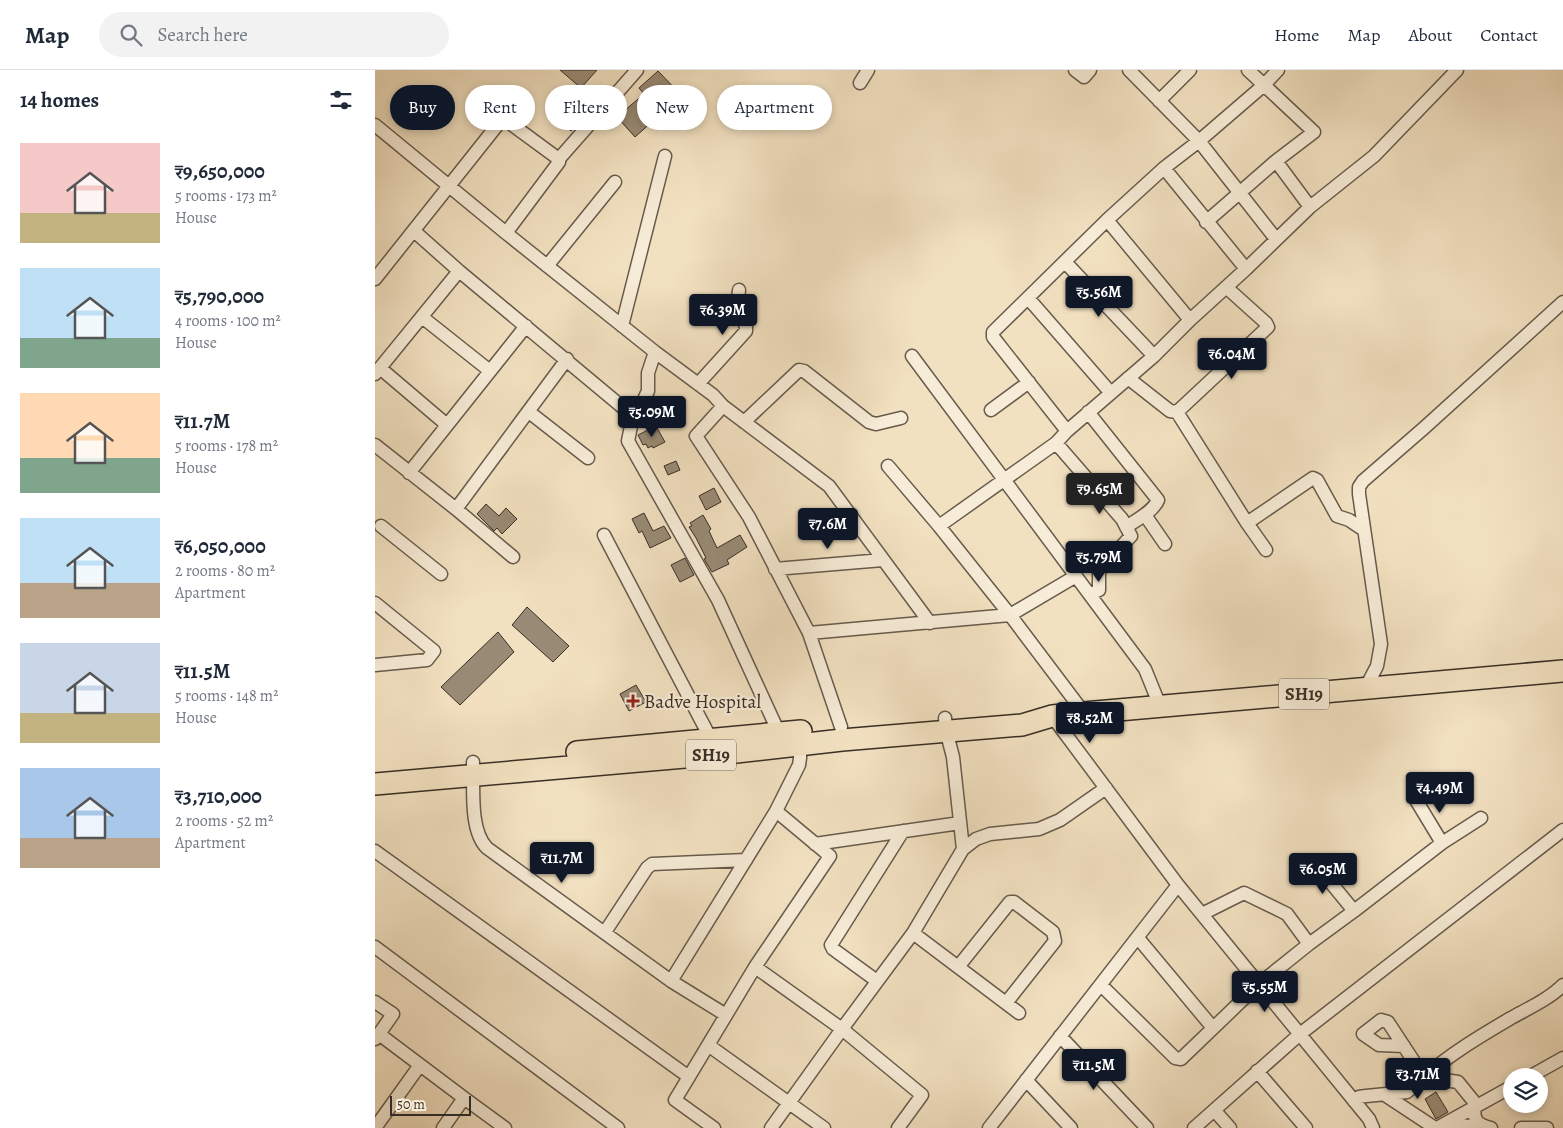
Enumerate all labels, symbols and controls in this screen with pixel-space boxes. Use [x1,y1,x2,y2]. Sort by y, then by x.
search box [99,12,449,57]
text: Map [25,19,69,51]
icon: search [117,21,145,49]
text: Search here [157,22,248,48]
text: Home [1274,23,1319,47]
text: Map [1347,23,1380,47]
text: About [1408,23,1452,47]
text: Contact [1480,23,1538,47]
chip: Buy [390,85,455,130]
chip: Rent [465,85,535,130]
chip: Filters [545,85,627,130]
chip: New [637,85,707,130]
chip: Apartment [717,85,832,130]
text: 14 homes [20,86,99,114]
icon: filters [327,86,355,114]
text: ₹9,650,000 [175,157,265,185]
icon: home [60,163,120,223]
text: 5 rooms · 173 m² [175,185,277,207]
text: House [175,207,217,229]
pin: ₹5.56M [1058,276,1140,318]
text: ₹5.56M [1077,281,1121,303]
text: ₹5,790,000 [175,282,264,310]
icon: home [60,288,120,348]
pin: ₹6.39M [682,294,764,336]
text: ₹6.39M [700,299,746,321]
text: 4 rooms · 100 m² [175,310,281,332]
text: House [175,332,217,354]
pin: ₹6.04M [1191,338,1273,380]
text: ₹6.04M [1209,343,1255,365]
pin: ₹5.09M [611,396,693,438]
text: ₹5.09M [629,401,675,423]
text: ₹11.7M [175,407,230,435]
icon: home [60,413,120,473]
text: 5 rooms · 178 m² [175,435,278,457]
text: House [175,457,217,479]
pin: ₹9.65M [1059,472,1141,515]
text: ₹9.65M [1077,478,1123,500]
pin: ₹7.6M [793,508,863,550]
text: ₹7.6M [809,513,847,535]
text: ₹6,050,000 [175,532,266,560]
icon: home [60,538,120,598]
pin: ₹5.79M [1058,540,1140,583]
text: ₹5.79M [1077,546,1121,568]
text: 2 rooms · 80 m² [175,560,275,582]
text: Apartment [175,582,246,604]
text: ₹11.5M [175,657,230,685]
icon: home [60,663,120,723]
road number: SH19 [1279,678,1329,710]
text: 5 rooms · 148 m² [175,685,278,707]
place label: Badve Hospital [644,689,761,715]
marker: Badve Hospital [626,694,640,708]
pin: ₹8.52M [1049,702,1131,744]
text: House [175,707,217,729]
text: ₹8.52M [1067,707,1113,729]
road number: SH19 [686,740,736,770]
pin: ₹4.49M [1399,772,1481,814]
text: ₹4.49M [1417,777,1463,799]
text: ₹3,710,000 [175,782,262,810]
icon: home [60,788,120,848]
text: 2 rooms · 52 m² [175,810,273,832]
text: Apartment [175,832,246,854]
pin: ₹11.7M [521,842,603,884]
text: ₹11.7M [541,847,583,869]
pin: ₹6.05M [1282,852,1364,895]
text: ₹6.05M [1300,858,1346,880]
pin: ₹5.55M [1224,970,1306,1013]
text: ₹5.55M [1243,976,1287,998]
pin: ₹11.5M [1053,1048,1135,1091]
text: ₹11.5M [1073,1054,1115,1076]
pin: ₹3.71M [1377,1058,1459,1100]
text: ₹3.71M [1396,1063,1440,1085]
map controls [1503,1068,1548,1113]
button: layers [1503,1068,1548,1113]
scale bar [390,1093,471,1116]
text: 50 m [397,1095,425,1114]

